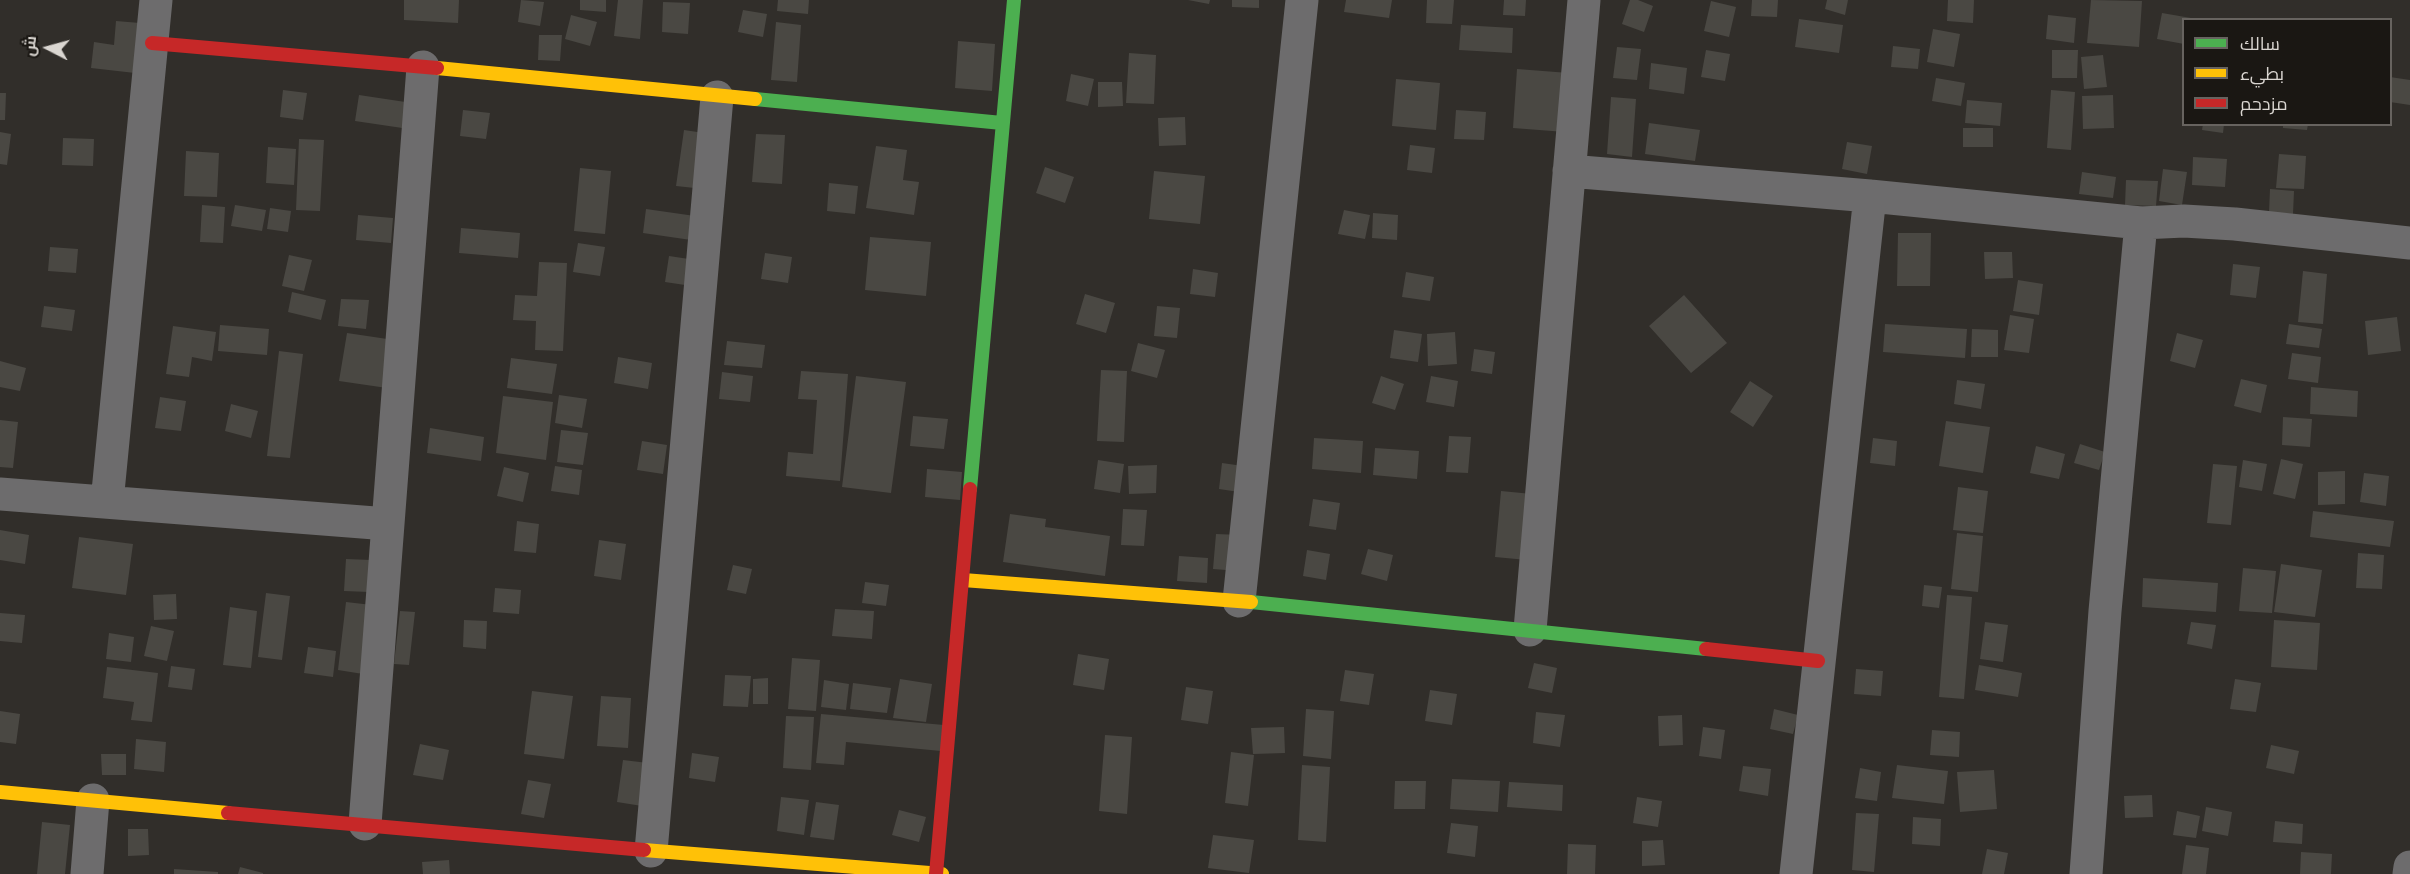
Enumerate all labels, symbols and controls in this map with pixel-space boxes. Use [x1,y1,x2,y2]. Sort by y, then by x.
north arrow [18,18,78,78]
legend [2182,18,2392,126]
text: سالك [2240,33,2280,54]
text: ش [19,35,40,57]
text: بطيء [2240,63,2284,84]
text: مزدحم [2240,93,2288,114]

